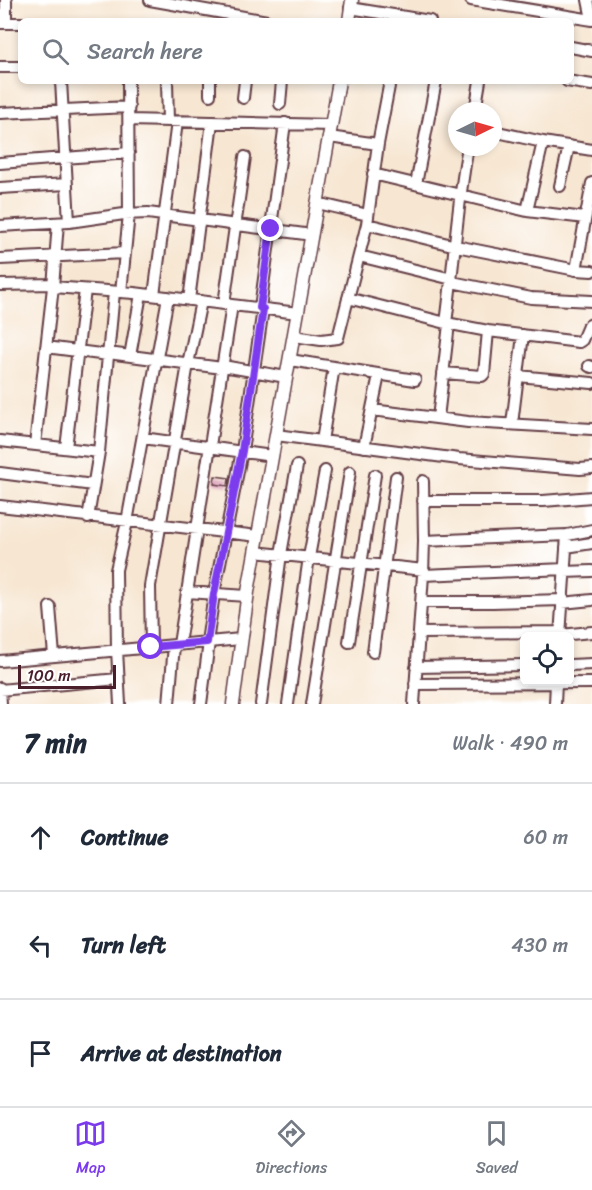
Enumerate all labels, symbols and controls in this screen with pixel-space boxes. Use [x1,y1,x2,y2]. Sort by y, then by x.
search box [18,18,574,84]
text: Search here [87,32,203,71]
icon: search [39,35,72,68]
north arrow [448,102,502,156]
route end [257,215,283,241]
map controls [520,632,574,686]
button: locate [520,632,574,686]
route start [137,633,163,659]
text: 100 m [27,661,71,690]
scale bar [18,662,116,690]
text: 7 min [24,720,87,766]
text: Walk · 490 m [452,726,568,761]
text: Continue [81,818,169,857]
text: 60 m [523,820,568,855]
icon: ahead [24,821,57,854]
text: Turn left [81,926,166,965]
text: 430 m [511,928,568,963]
icon: left [24,929,57,962]
text: Arrive at destination [81,1034,282,1073]
icon: arrive [24,1037,57,1070]
tab: Map [74,1117,107,1182]
tab: Directions [256,1117,327,1182]
tab: Saved [476,1117,518,1182]

